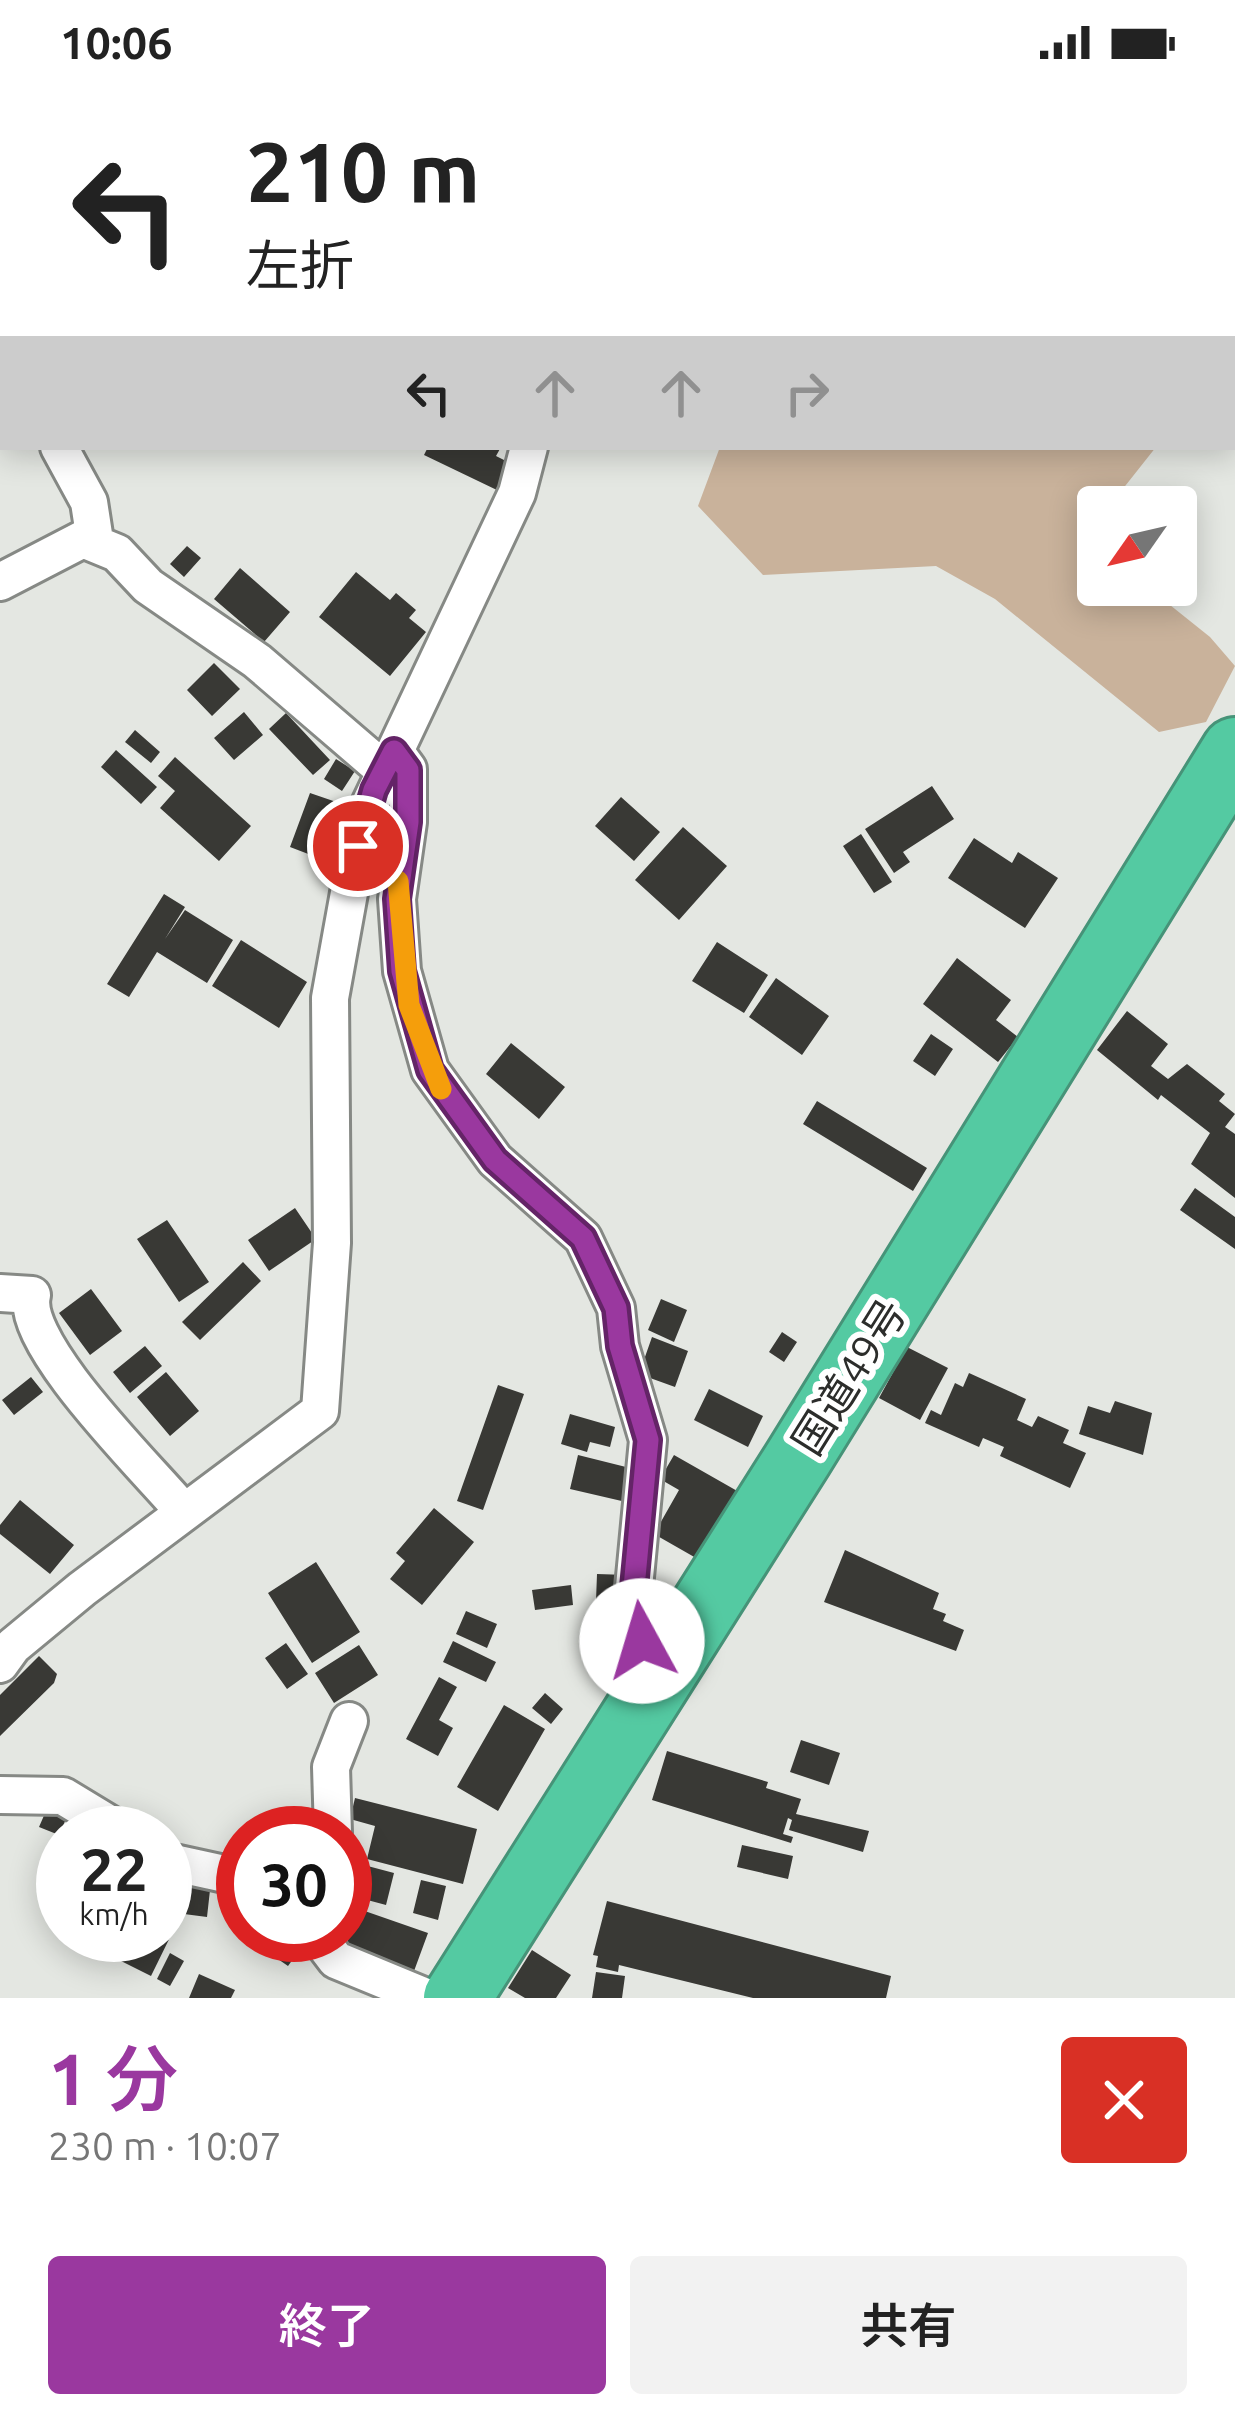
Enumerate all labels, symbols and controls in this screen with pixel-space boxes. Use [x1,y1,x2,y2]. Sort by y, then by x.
text: 10:06 [60,17,173,68]
text: 210 m [246,124,480,218]
icon: left [48,132,204,288]
text: 左折 [246,235,354,295]
icon: left [396,360,462,426]
icon: ahead [522,360,588,426]
icon: ahead [648,360,714,426]
icon: right [774,360,840,426]
north arrow [1077,486,1197,606]
map controls [1077,486,1197,606]
pin [307,795,409,897]
icon: arrive [325,813,391,879]
street label: 国道49号 [783,1291,914,1463]
position arrow [579,1578,705,1704]
speed limit sign: 30 [216,1806,372,1962]
text: 22 [80,1835,148,1902]
text: km/h [79,1897,149,1931]
button: close [1061,2037,1187,2163]
text: 1 分 [48,2038,178,2119]
text: 230 m · 10:07 [48,2124,282,2167]
button: 終了 [48,2256,606,2394]
button: 共有 [630,2256,1187,2394]

